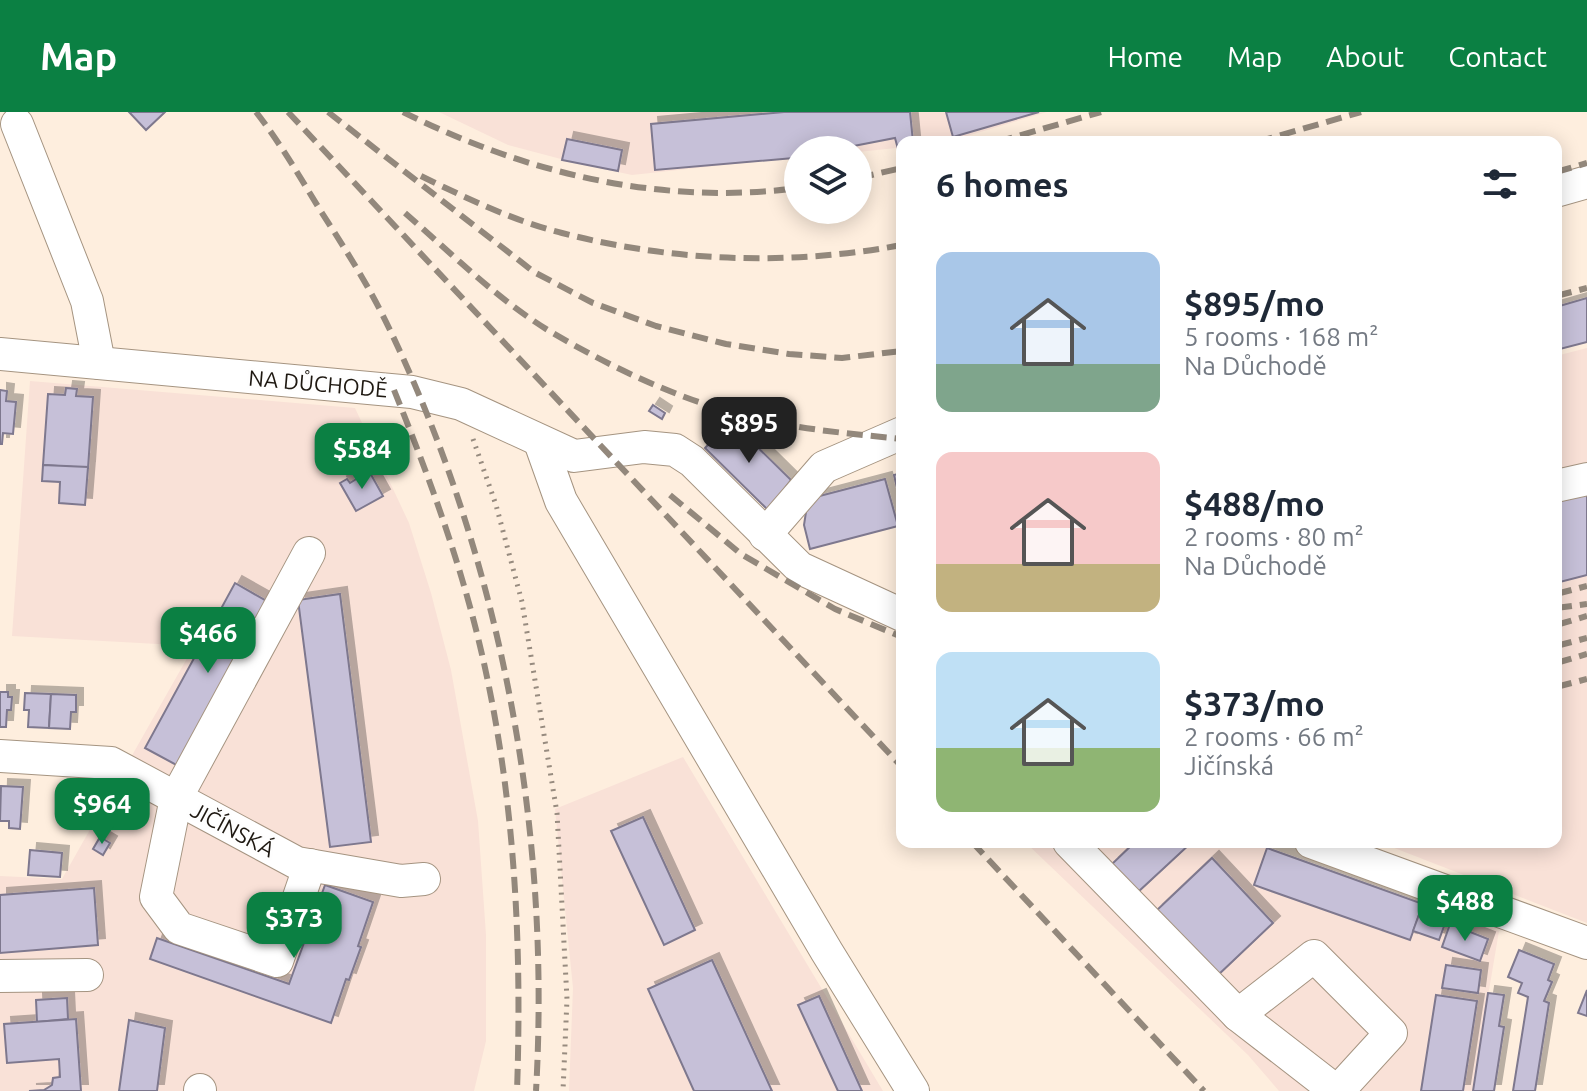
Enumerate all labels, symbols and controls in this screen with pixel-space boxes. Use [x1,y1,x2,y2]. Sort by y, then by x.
text: Map [40,35,117,77]
text: Home [1108,41,1183,72]
text: Map [1227,41,1282,72]
text: About [1326,41,1404,72]
text: Contact [1448,41,1547,72]
map controls [784,136,872,224]
button: layers [784,136,872,224]
icon: filters [1478,162,1522,206]
text: 6 homes [936,165,1069,203]
icon: home [1000,284,1096,380]
text: $895/mo [1184,284,1325,322]
text: 5 rooms · 168 m² [1184,322,1379,351]
text: Na Důchodě [1184,351,1327,380]
street label: NA DŮCHODĚ [247,363,389,402]
pin: $895 [702,397,796,465]
text: $895 [720,408,778,437]
pin: $584 [315,423,409,491]
text: $584 [333,434,391,463]
icon: home [1000,484,1096,580]
text: $488/mo [1184,484,1325,522]
text: 2 rooms · 80 m² [1184,522,1364,551]
text: Na Důchodě [1184,551,1327,580]
pin: $466 [161,607,255,675]
text: $466 [179,618,237,647]
icon: home [1000,684,1096,780]
text: $373/mo [1184,684,1325,722]
text: 2 rooms · 66 m² [1184,722,1364,751]
text: Jičínská [1184,751,1274,780]
pin: $964 [55,778,149,846]
text: $964 [73,789,131,818]
street label: JIČÍNSKÁ [187,796,280,862]
pin: $488 [1418,875,1512,943]
text: $488 [1436,886,1494,915]
pin: $373 [247,892,341,960]
text: $373 [265,903,323,932]

